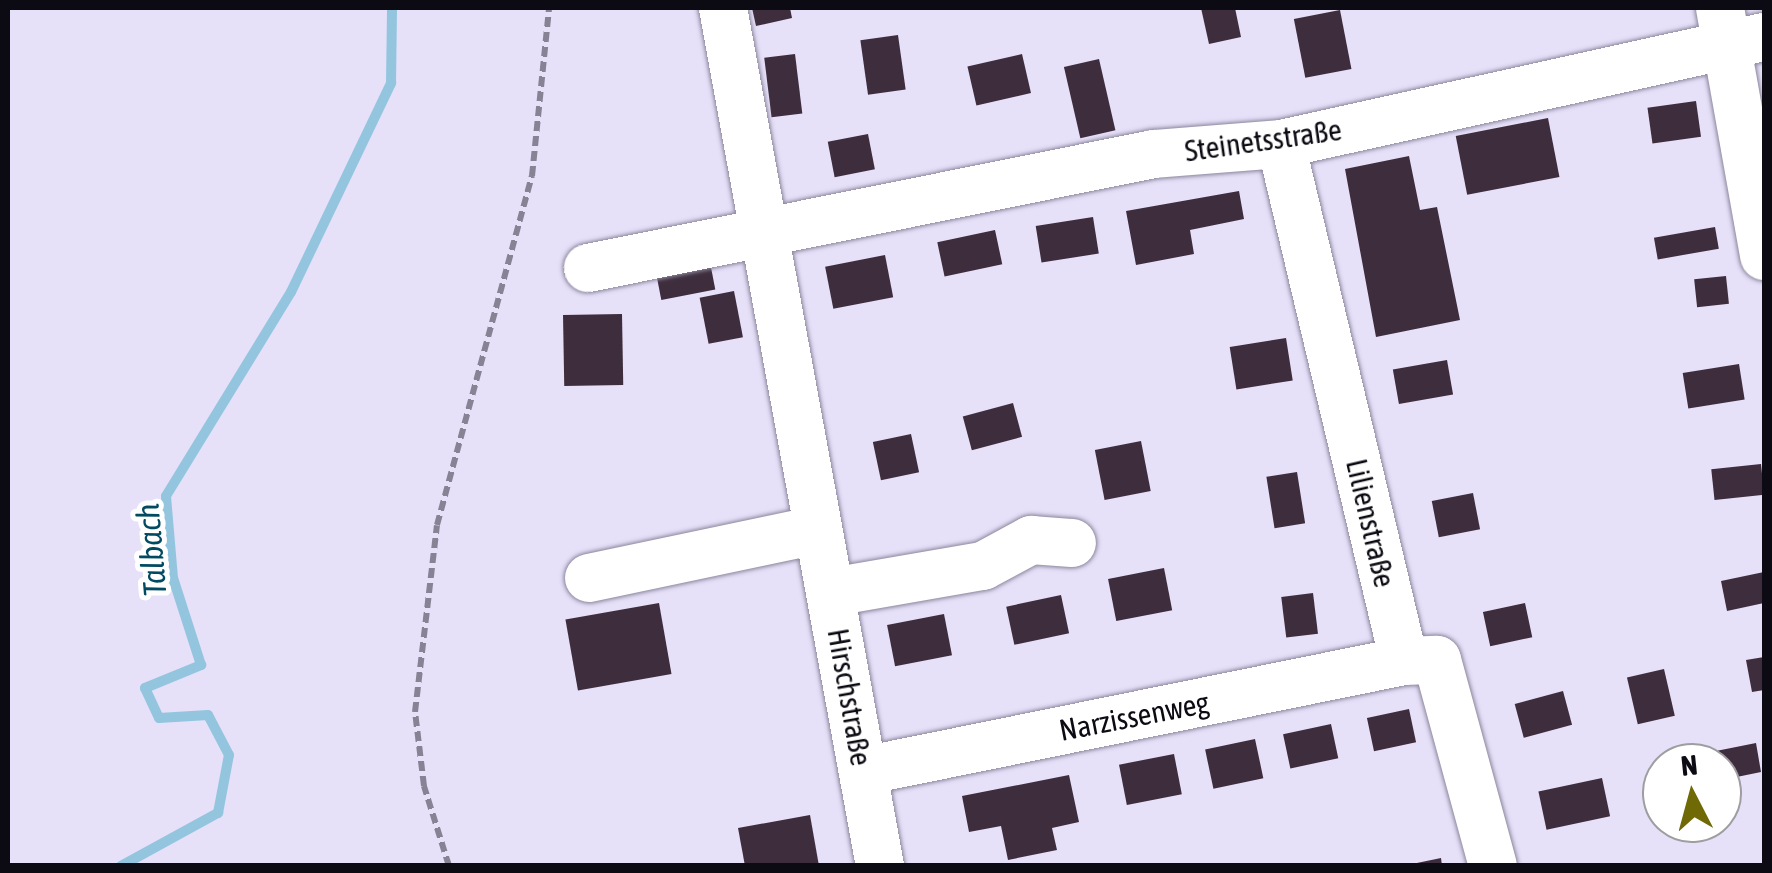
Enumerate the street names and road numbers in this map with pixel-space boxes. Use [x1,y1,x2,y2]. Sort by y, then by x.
street label: Steinetsstraße [1182,111,1344,169]
street label: Lilienstraße [1339,455,1403,591]
street label: Hirschstraße [820,626,880,768]
street label: Narzissenweg [1056,684,1212,748]

